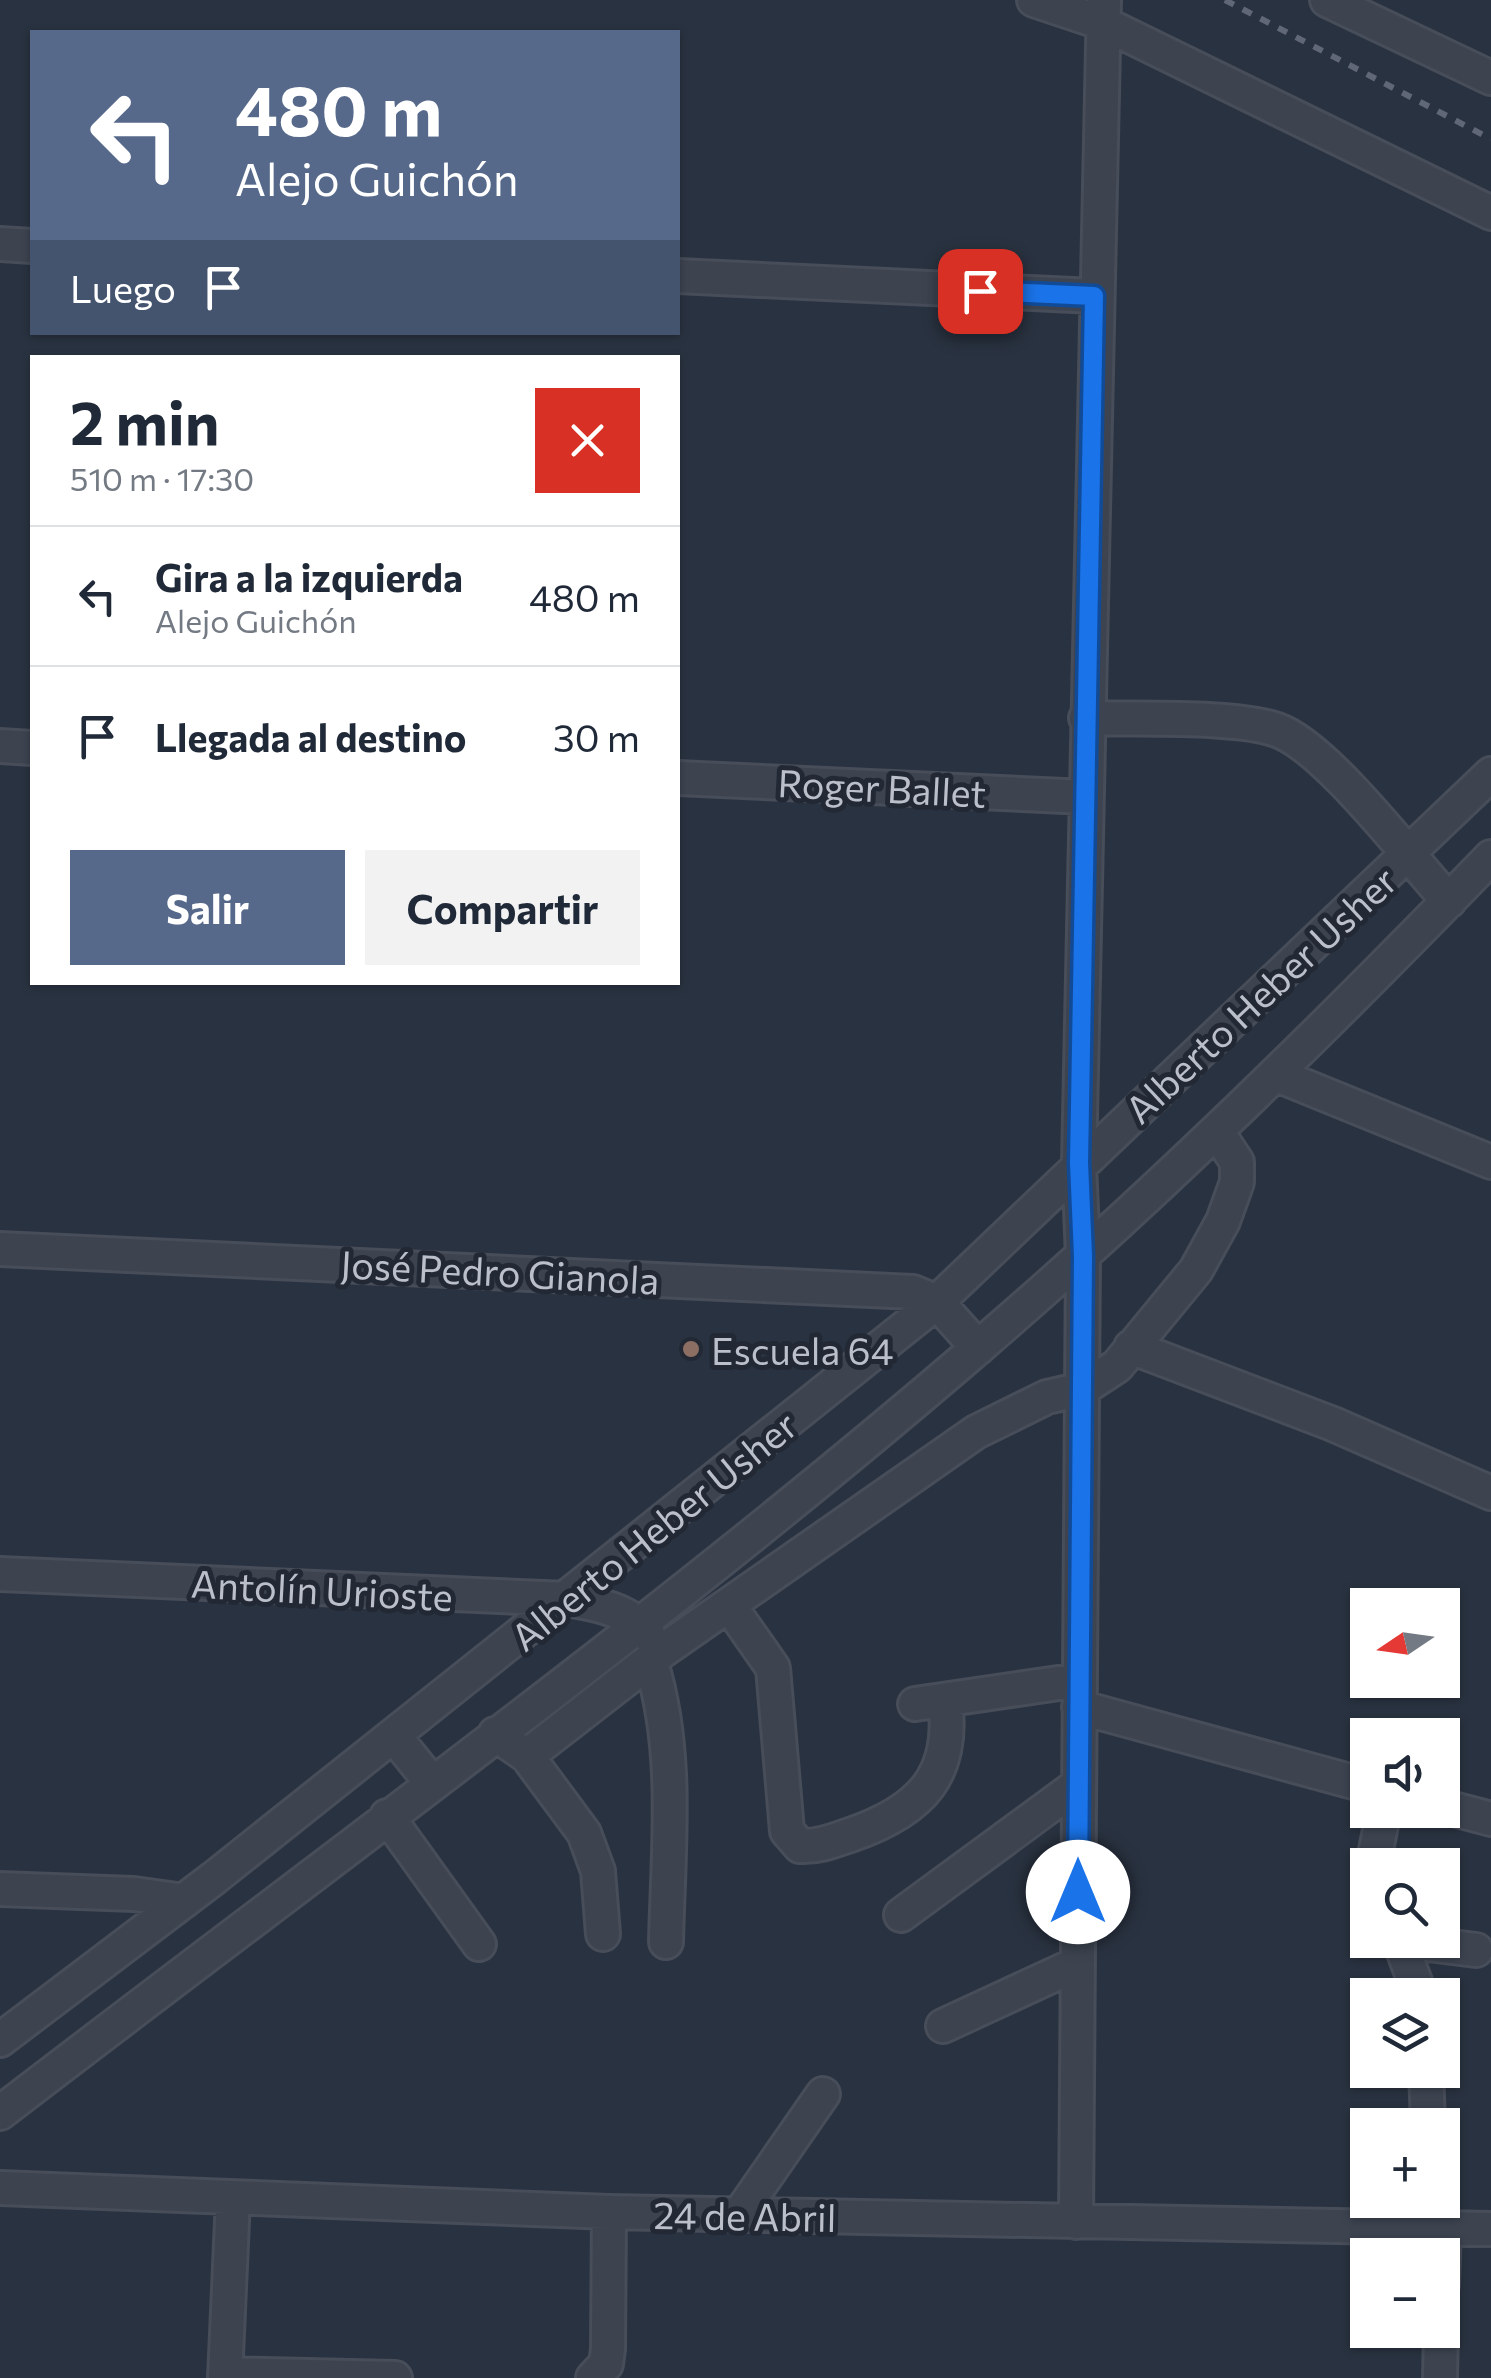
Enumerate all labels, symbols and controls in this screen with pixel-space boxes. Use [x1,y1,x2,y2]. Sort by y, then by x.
text: 480 m [235,65,442,150]
icon: left [70,70,200,200]
text: Alejo Guichón [235,150,519,205]
pin [938,249,1023,334]
icon: arrive [196,260,251,315]
text: Luego [70,264,176,311]
icon: arrive [953,264,1008,319]
text: 2 min [70,384,219,457]
button: close [535,388,640,493]
text: 510 m · 17:30 [70,458,254,498]
text: Gira a la izquierda [155,553,463,600]
icon: left [70,569,125,624]
text: 480 m [529,573,640,620]
text: Alejo Guichón [155,600,357,640]
icon: arrive [70,709,125,764]
text: Llegada al destino [155,713,466,760]
text: 30 m [553,713,640,760]
street label: Roger Ballet [777,758,987,816]
button: Salir [70,850,345,965]
button: Compartir [365,850,640,965]
street label: Alberto Heber Usher [1114,856,1406,1132]
street label: José Pedro Gianola [339,1239,661,1303]
place label: Escuela 64 [711,1326,893,1373]
marker: Escuela 64 [680,1338,702,1360]
street label: Alberto Heber Usher [500,1400,806,1660]
street label: Antolín Urioste [190,1559,454,1619]
north arrow [1350,1588,1460,1698]
map controls [1350,1588,1460,2348]
button: sound [1350,1718,1460,1828]
position arrow [1026,1840,1130,1944]
button: search [1350,1848,1460,1958]
button: layers [1350,1978,1460,2088]
button: + [1350,2108,1460,2218]
street label: 24 de Abril [653,2190,837,2240]
button: − [1350,2238,1460,2348]

